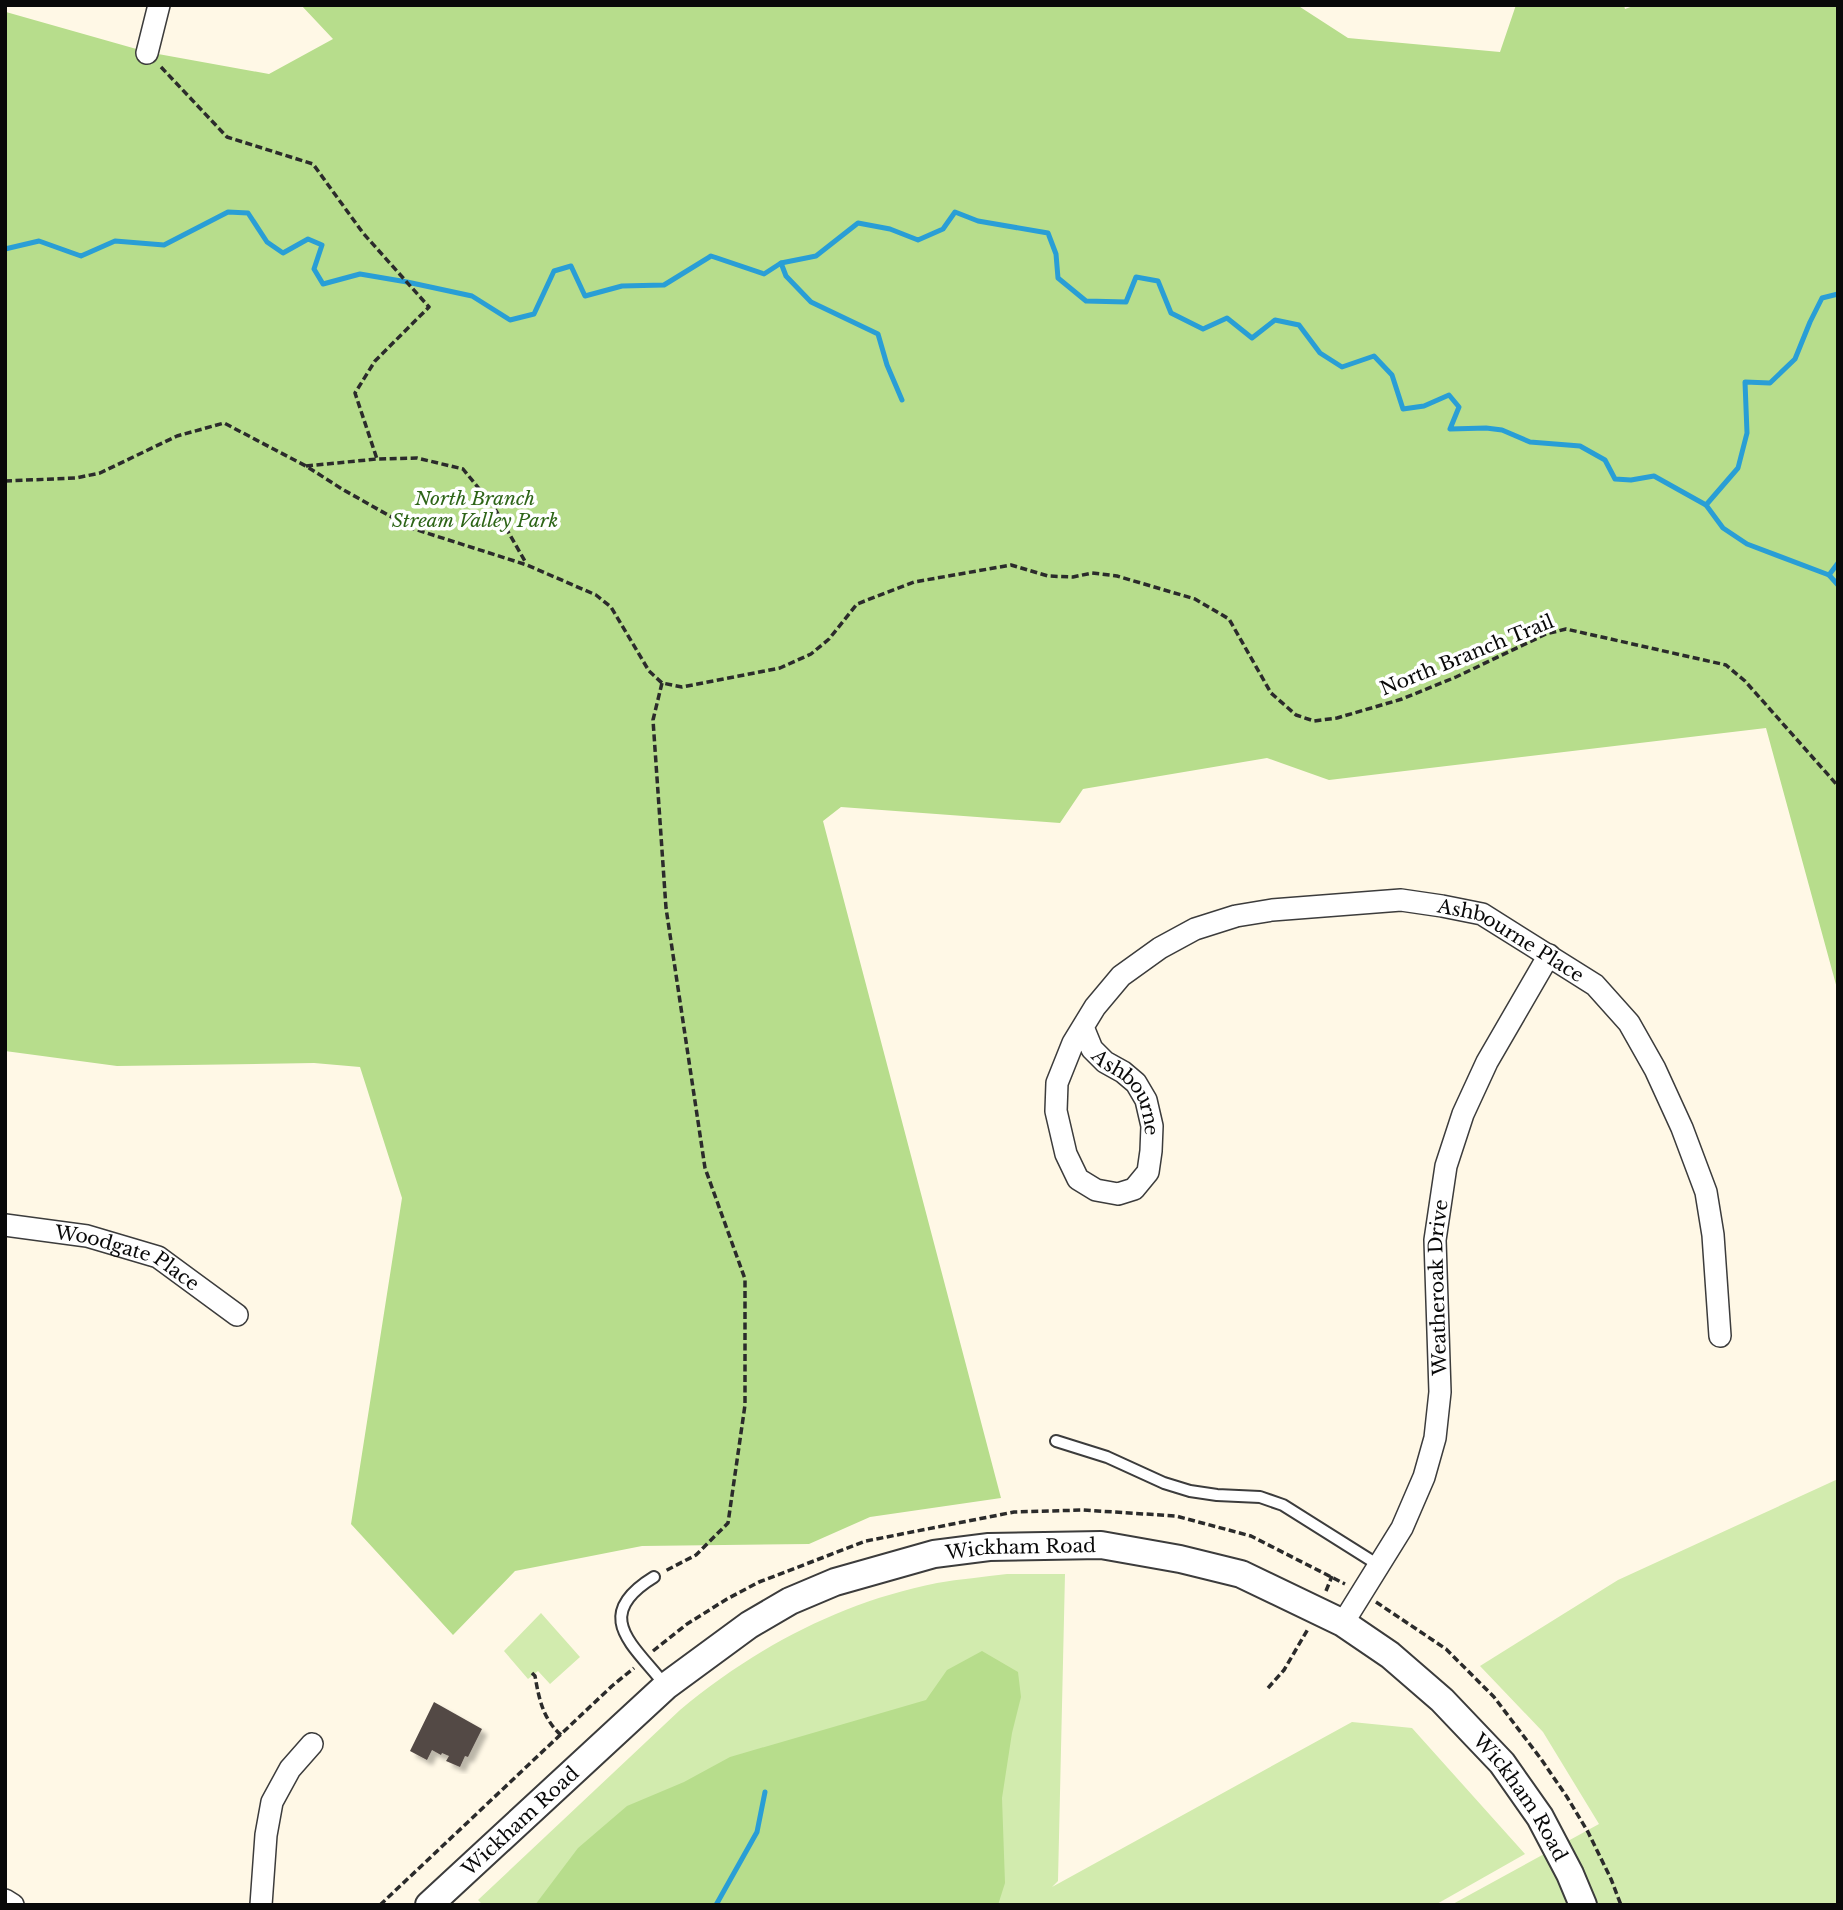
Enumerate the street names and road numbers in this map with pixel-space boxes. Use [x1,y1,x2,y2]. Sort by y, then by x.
street label: North Branch Trail [1377,610,1557,700]
street label: Ashbourne Place [1435,894,1588,987]
street label: Ashbourne [1086,1043,1164,1136]
street label: Weatheroak Drive [1423,1198,1452,1377]
street label: Woodgate Place [53,1220,204,1295]
street label: Wickham Road [943,1534,1096,1564]
street label: Wickham Road [1468,1728,1573,1865]
street label: Wickham Road [456,1761,583,1881]

